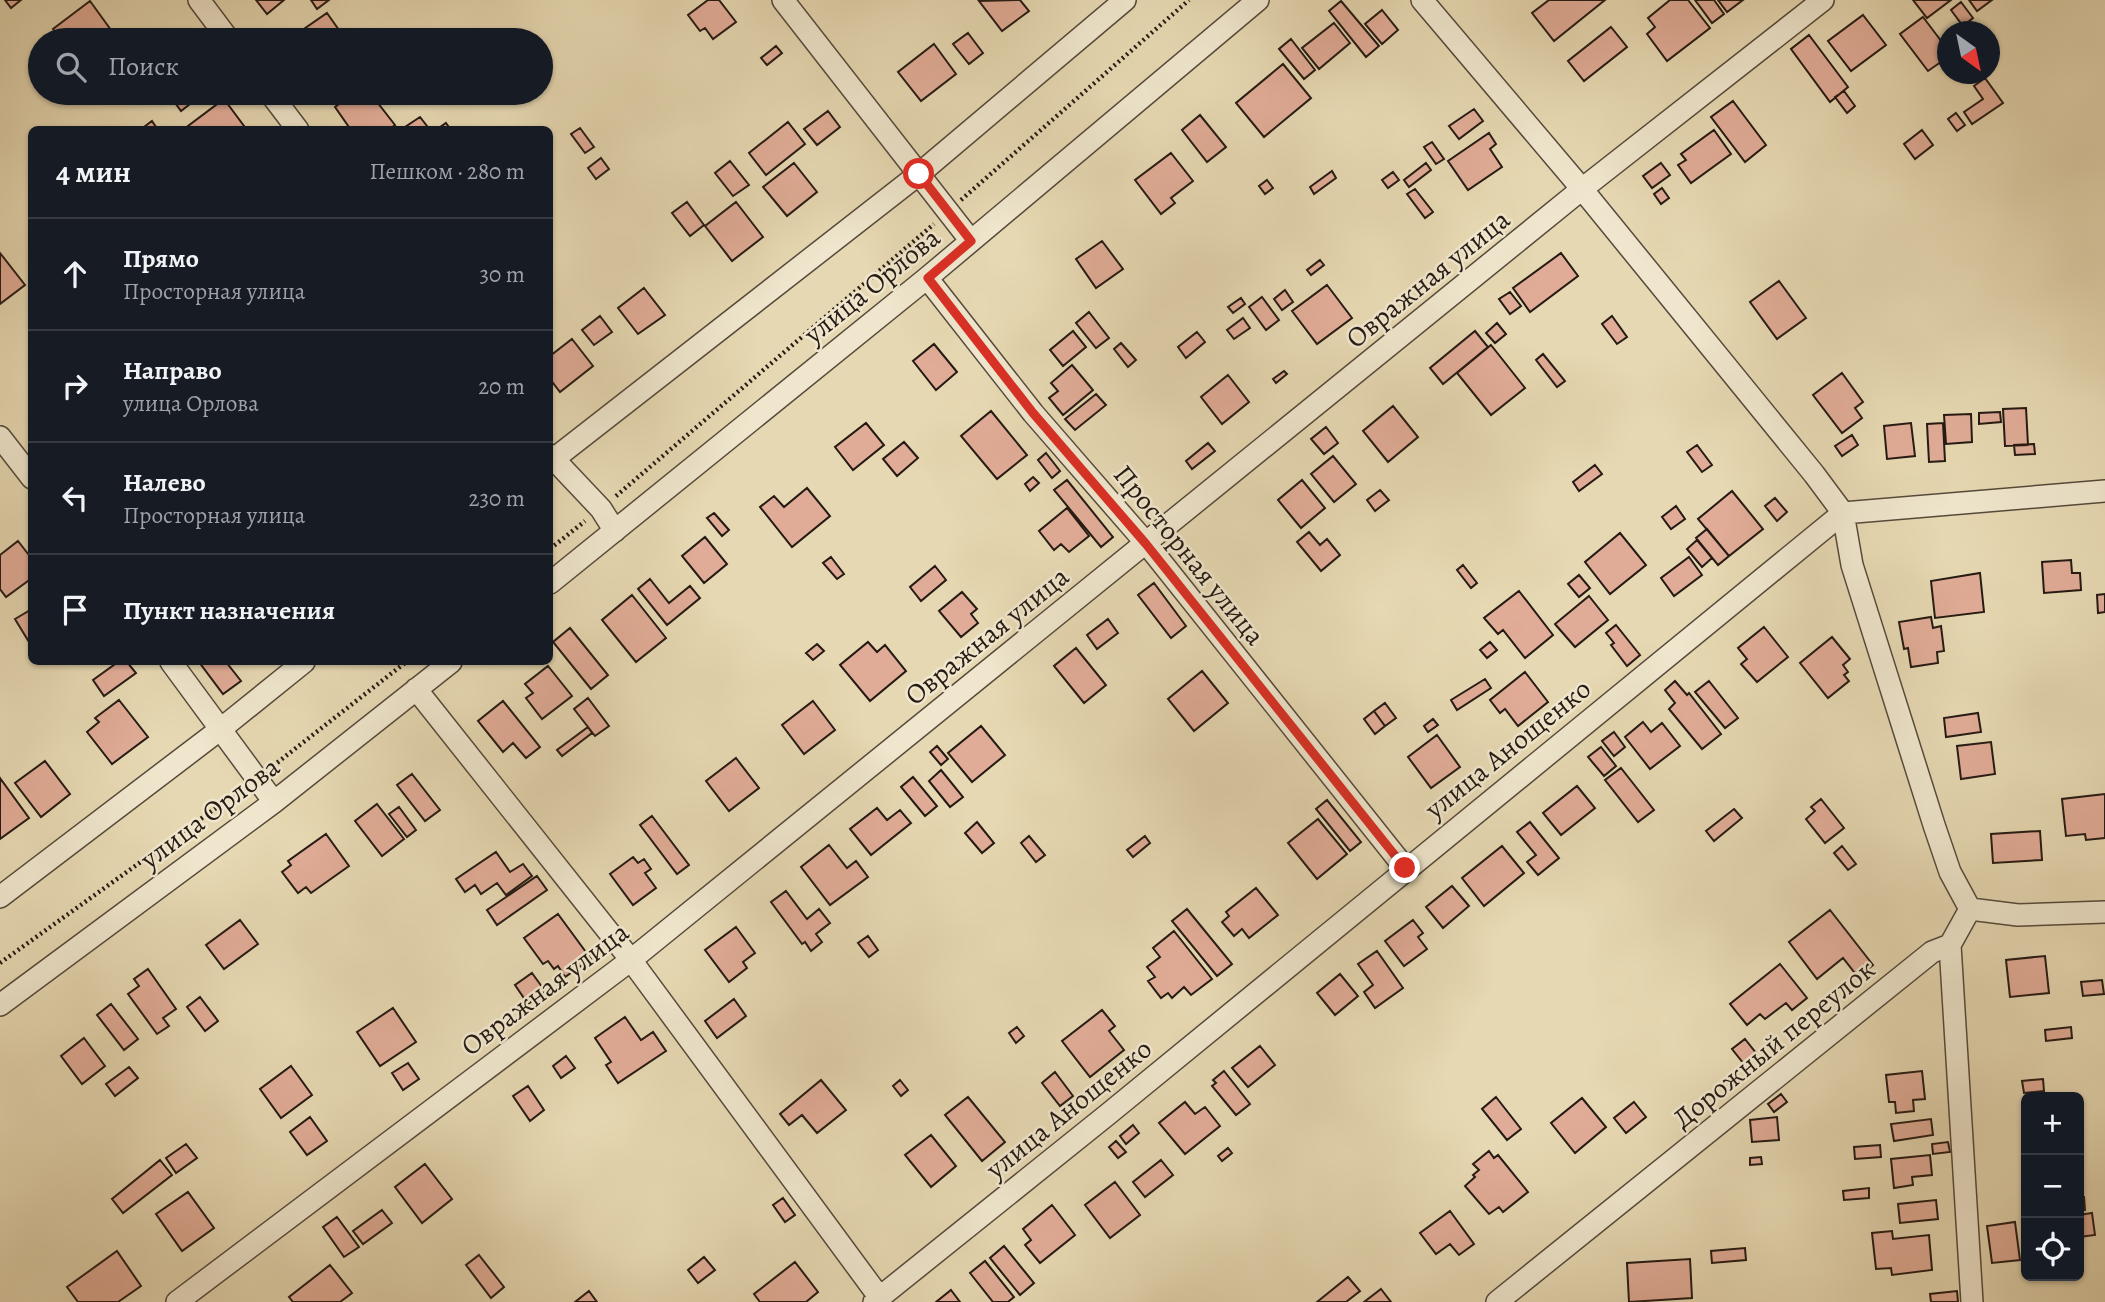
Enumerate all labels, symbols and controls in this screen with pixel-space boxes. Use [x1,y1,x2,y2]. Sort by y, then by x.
north arrow [1937,21,2000,84]
search box [28,28,553,105]
icon: search [52,48,90,86]
text: Поиск [108,49,179,84]
text: 4 мин [56,152,131,192]
text: Пешком · 280 m [370,156,525,187]
route start [903,158,934,189]
street label: Овражная улица [1338,201,1518,357]
street label: улица Орлова [795,219,948,353]
text: Прямо [123,241,199,276]
icon: ahead [56,255,94,293]
text: 30 m [479,259,525,290]
text: Просторная улица [123,276,305,307]
text: Направо [123,353,222,388]
icon: right [56,367,94,405]
text: 20 m [478,371,525,402]
text: улица Орлова [123,388,259,419]
street label: Просторная улица [1104,457,1274,653]
text: Налево [123,465,206,500]
icon: left [56,479,94,517]
text: 230 m [469,483,525,514]
text: Просторная улица [123,500,305,531]
street label: Овражная улица [897,558,1077,714]
icon: arrive [56,591,94,629]
text: Пункт назначения [123,593,335,628]
street label: улица Анощенко [1416,670,1599,828]
street label: улица Орлова [132,748,288,879]
route end [1389,852,1420,883]
street label: Овражная улица [453,913,637,1065]
street label: Дорожный переулок [1665,951,1883,1137]
street label: улица Анощенко [977,1030,1160,1188]
map controls [2021,1092,2084,1281]
button: + [2021,1092,2084,1155]
button: − [2021,1155,2084,1218]
button: locate [2021,1218,2084,1281]

